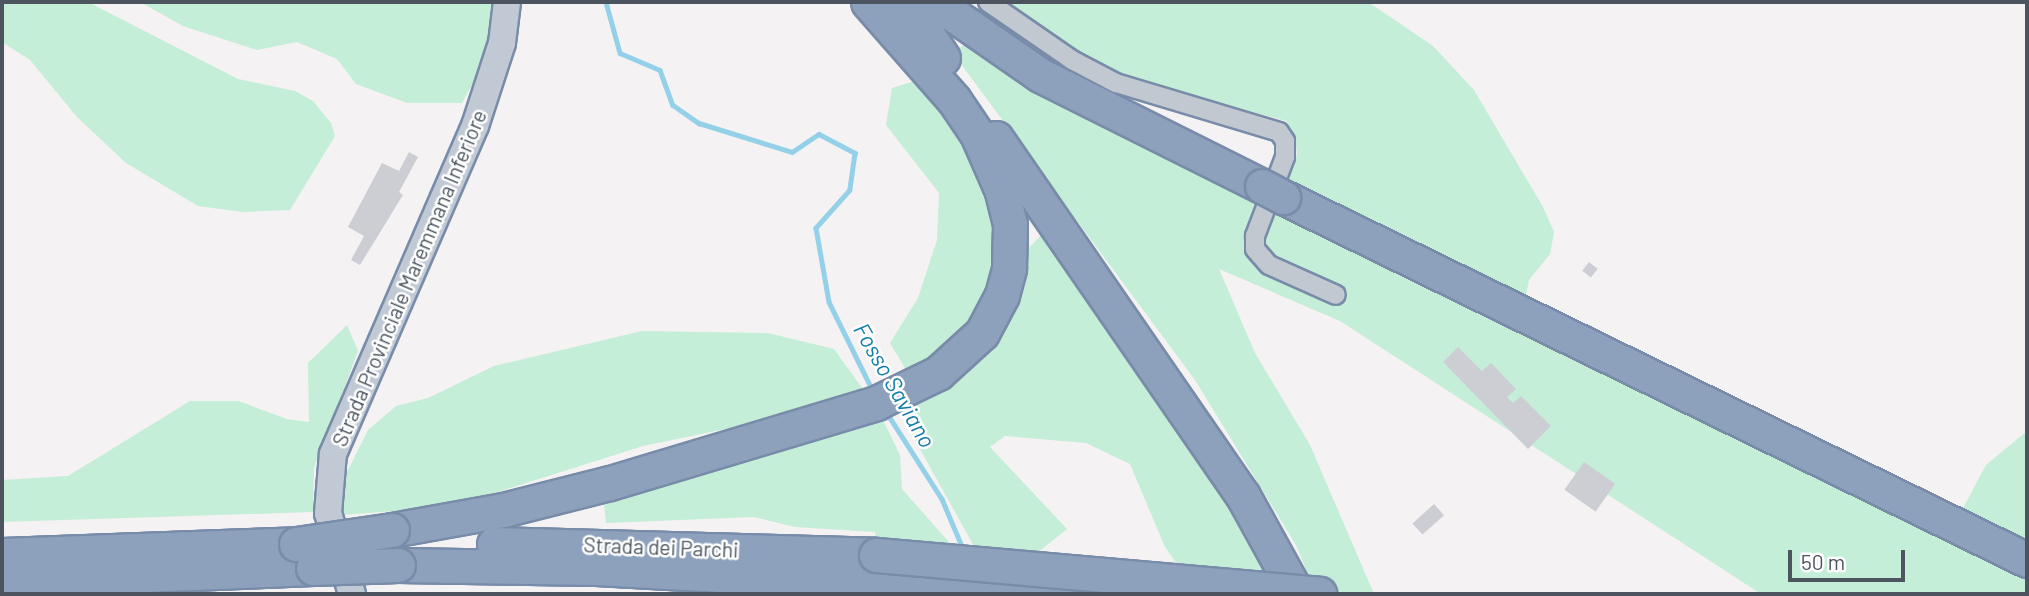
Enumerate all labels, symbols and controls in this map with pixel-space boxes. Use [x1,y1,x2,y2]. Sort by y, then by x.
street label: Strada Provinciale Maremmana Inferiore [326,106,492,450]
water label: Fosso Saviano [848,318,942,452]
street label: Strada dei Parchi [583,532,739,562]
scale bar [1791,536,1908,580]
text: 50 m [1801,549,1845,574]

